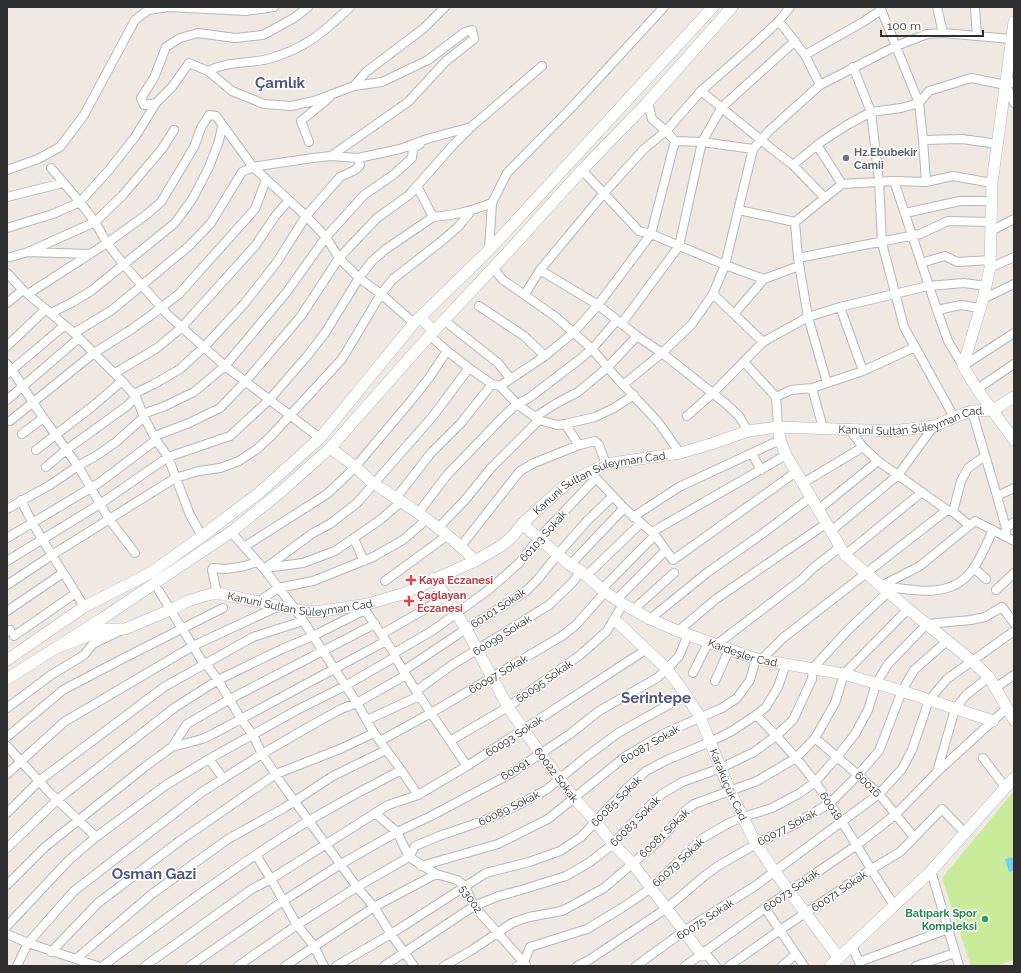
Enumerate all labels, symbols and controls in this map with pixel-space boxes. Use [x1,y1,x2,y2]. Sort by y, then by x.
scale bar [881,12,983,38]
text: 100 m [887,19,921,33]
district label: Çamlık [255,74,306,92]
place label: Hz.Ebubekir Camii [854,146,918,172]
marker: Hz.Ebubekir Camii [841,153,851,163]
street label: Kanuni Sultan Süleyman Cad. [838,404,985,438]
street label: Kanuni Sultan Süleyman Cad. [531,449,668,518]
street label: 60103 Sokak [517,508,570,565]
place label: Kaya Eczanesi [419,574,493,587]
marker: Kaya Eczanesi [406,575,416,585]
street label: 60101 Sokak [468,586,528,631]
street label: Kanuni Sultan Süleyman Cad. [226,589,376,619]
place label: Çağlayan Eczanesi [417,589,467,615]
marker: Çağlayan Eczanesi [404,596,414,606]
street label: 60099 Sokak [471,612,534,659]
street label: Kardeşler Cad. [706,636,780,670]
street label: 60097 Sokak [466,652,530,697]
street label: 60095 Sokak [513,657,575,706]
district label: Serintepe [621,689,691,707]
street label: 60093 Sokak [483,713,546,760]
street label: 60087 Sokak [618,722,682,767]
street label: 60022 Sokak [531,745,581,805]
street label: Karaküçük Cad. [707,747,750,825]
street label: 60091 [499,755,532,783]
street label: 60016 [852,769,884,800]
street label: 60085 Sokak [588,773,644,829]
street label: 60089 Sokak [476,788,542,829]
street label: 60018 [816,790,845,823]
street label: 60083 Sokak [607,793,663,849]
street label: 60081 Sokak [636,806,692,861]
street label: 60077 Sokak [755,806,819,849]
street label: 60079 Sokak [650,835,707,890]
district label: Osman Gazi [112,865,196,883]
street label: 60073 Sokak [761,866,822,915]
street label: 60071 Sokak [809,868,870,915]
street label: 53002 [457,883,485,916]
street label: 60075 Sokak [674,896,736,943]
place label: Batıpark Spor Kompleksi [905,907,978,933]
marker: Batıpark Spor Kompleksi [980,914,990,924]

